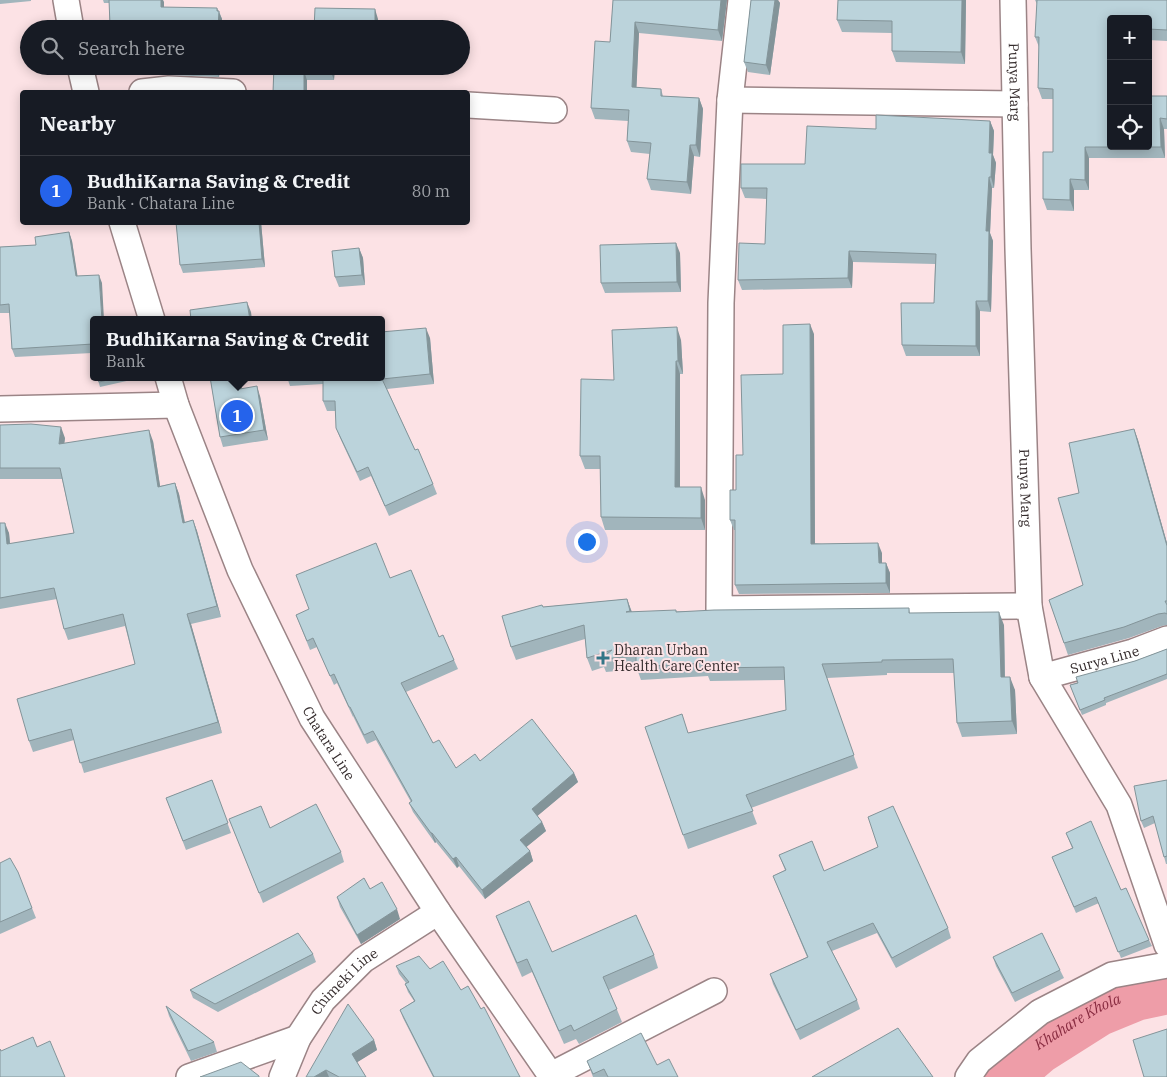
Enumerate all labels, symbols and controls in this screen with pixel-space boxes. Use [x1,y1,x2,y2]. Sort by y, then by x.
map controls [1107,15,1152,150]
button: + [1107,15,1152,60]
search box [20,20,470,75]
icon: search [38,34,66,62]
text: Search here [78,36,185,60]
street label: Punya Marg [1005,43,1024,122]
button: − [1107,60,1152,105]
button: locate [1107,105,1152,150]
text: Nearby [40,109,116,137]
text: BudhiKarna Saving & Credit [87,169,350,193]
text: 1 [51,181,61,201]
text: 80 m [412,181,450,201]
text: Bank · Chatara Line [87,193,235,213]
popup [90,316,385,381]
text: BudhiKarna Saving & Credit [106,327,369,351]
text: Bank [106,351,145,371]
pin: 1 [221,397,253,435]
street label: Punya Marg [1015,449,1036,528]
your location [574,529,600,555]
place label: Dharan Urban Health Care Center [614,641,740,675]
street label: Surya Line [1068,641,1142,678]
marker: Dharan Urban Health Care Center [596,651,610,665]
street label: Chatara Line [299,703,359,784]
street label: Chimeki Line [307,944,381,1018]
water label: Khahare Khola [1030,989,1124,1054]

